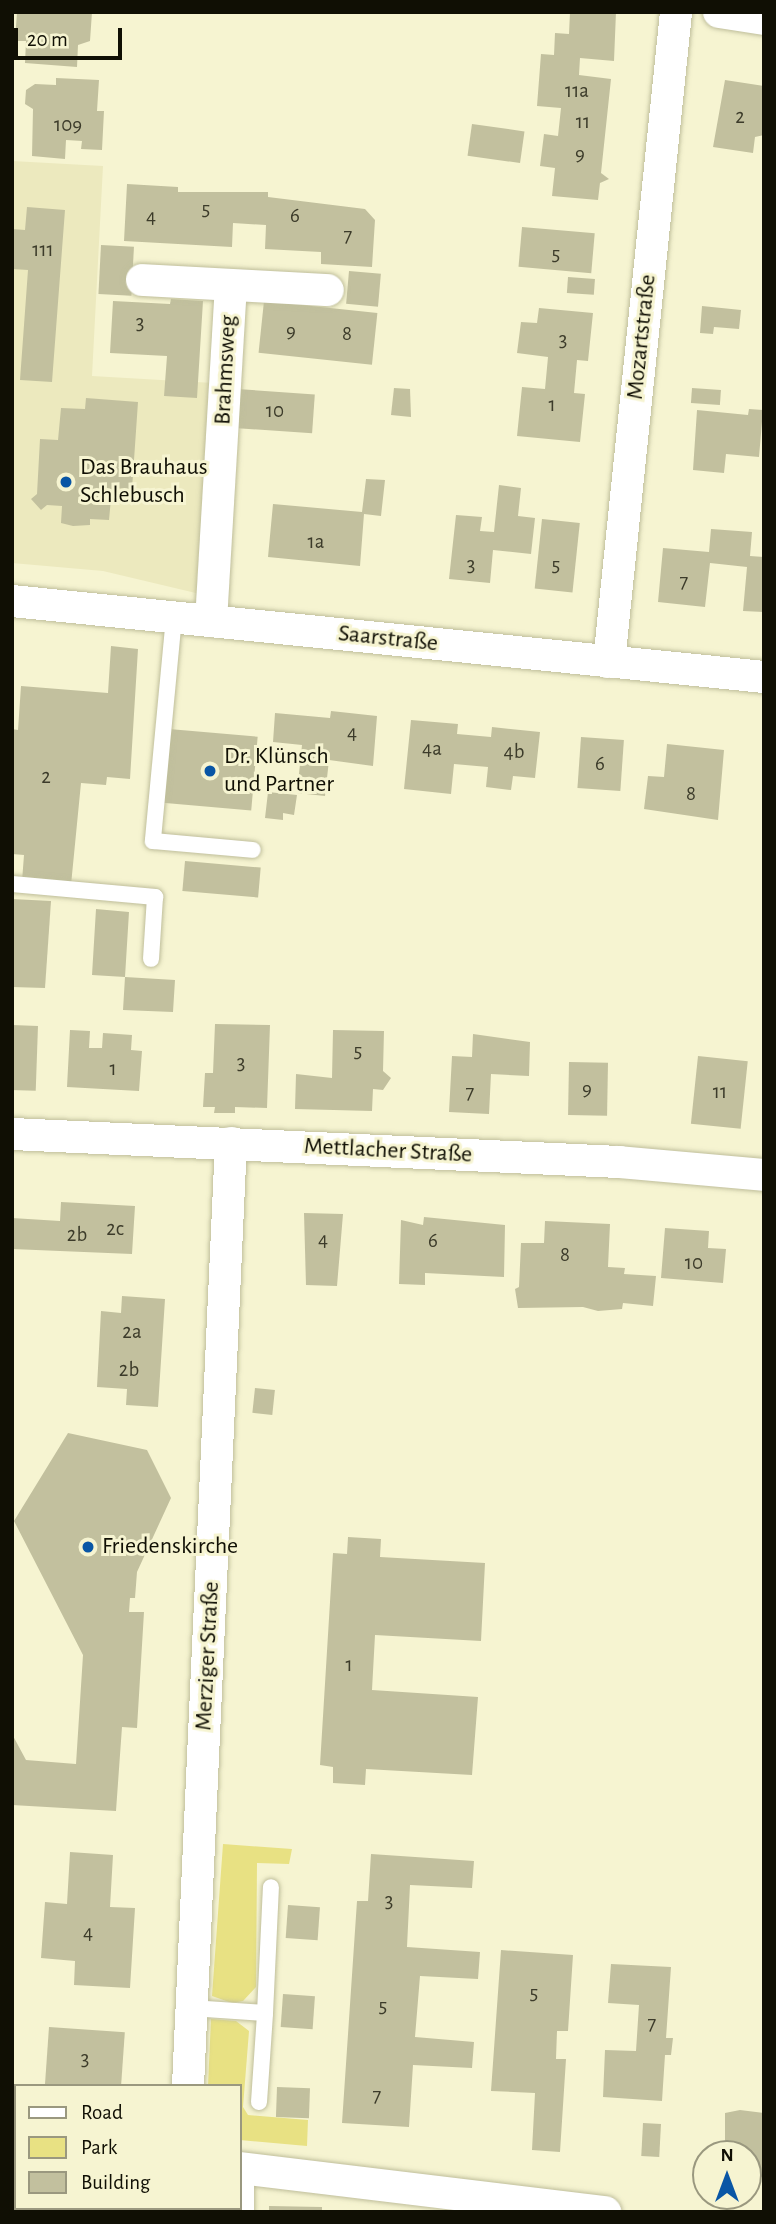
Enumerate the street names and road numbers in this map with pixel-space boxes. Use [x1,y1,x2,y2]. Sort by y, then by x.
street label: Mozartstraße [621,273,663,401]
street label: Brahmsweg [209,314,243,426]
street label: Saarstraße [337,619,439,659]
street label: Mettlacher Straße [303,1132,473,1170]
street label: Merziger Straße [190,1581,226,1731]

